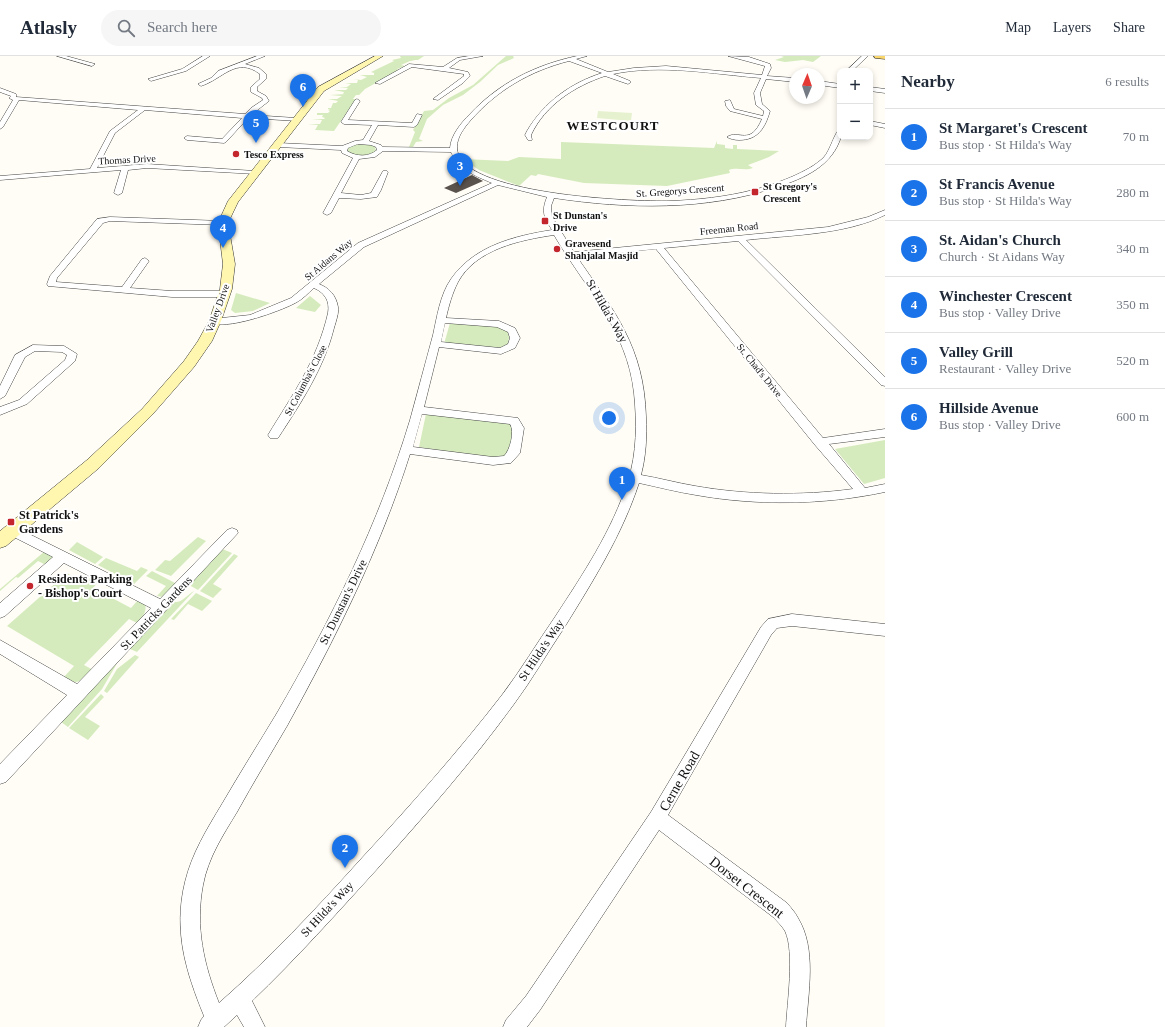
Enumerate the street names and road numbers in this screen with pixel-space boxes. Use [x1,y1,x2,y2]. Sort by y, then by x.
street label: Thomas Drive [98,152,157,166]
street label: St. Gregorys Crescent [636,182,725,199]
street label: Freeman Road [699,220,759,237]
street label: St Aidans Way [302,236,354,283]
street label: St Hilda's Way [583,277,631,345]
street label: Valley Drive [204,282,232,334]
street label: St. Chad's Drive [735,341,785,400]
street label: St Columba's Close [282,343,329,417]
street label: St. Dunstan's Drive [316,557,370,647]
street label: St. Patricks Gardens [117,573,195,653]
street label: St Hilda's Way [515,617,567,683]
street label: Cerne Road [656,749,703,814]
street label: Dorset Crescent [707,854,787,921]
street label: St Hilda's Way [298,878,356,940]

